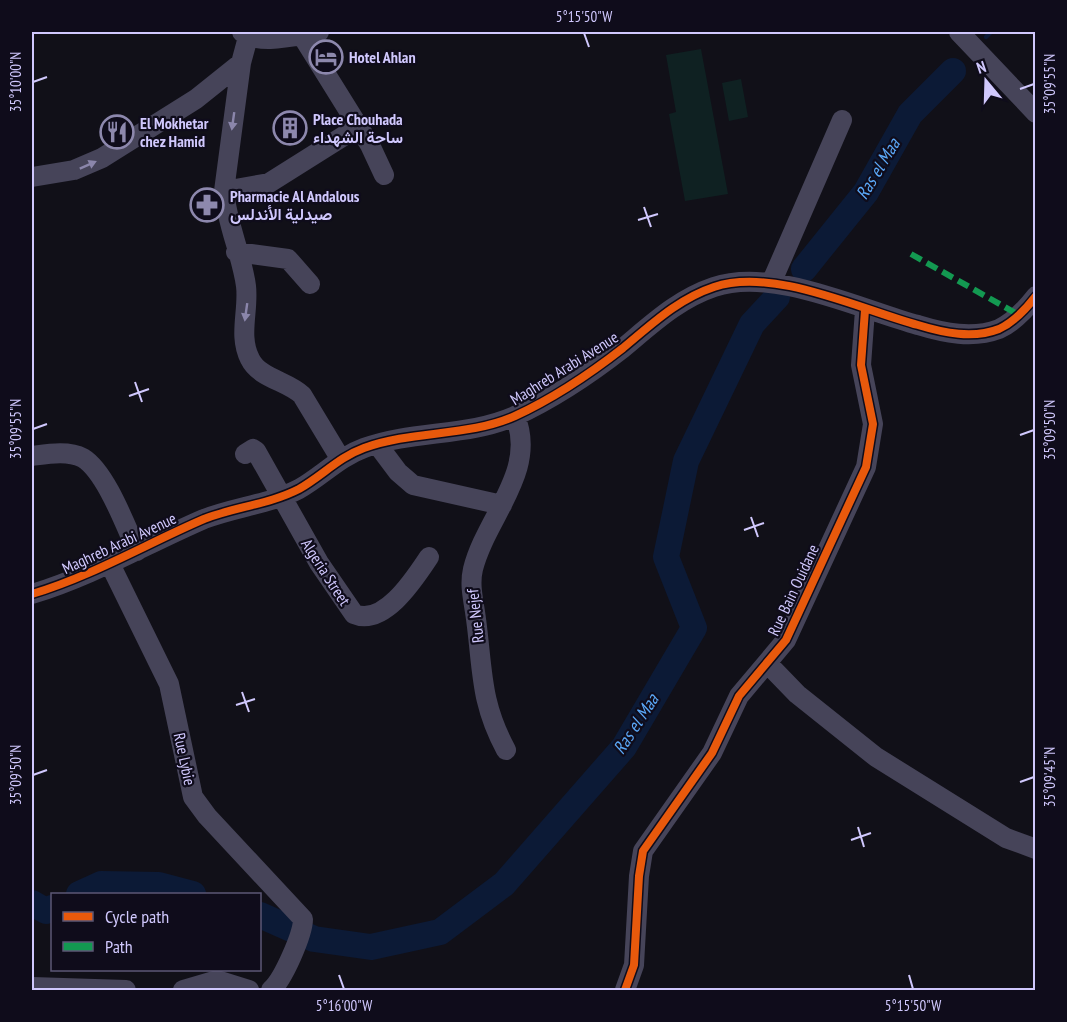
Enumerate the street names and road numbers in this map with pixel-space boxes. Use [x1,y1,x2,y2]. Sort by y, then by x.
street label: Maghreb Arabi Avenue [506,327,622,409]
street label: Maghreb Arabi Avenue [59,508,179,578]
street label: Algeria Street [297,535,355,610]
street label: Rue Bain Ouidane [763,541,823,639]
street label: Rue Nejef [462,587,488,644]
street label: Rue Lybie [170,731,200,787]

